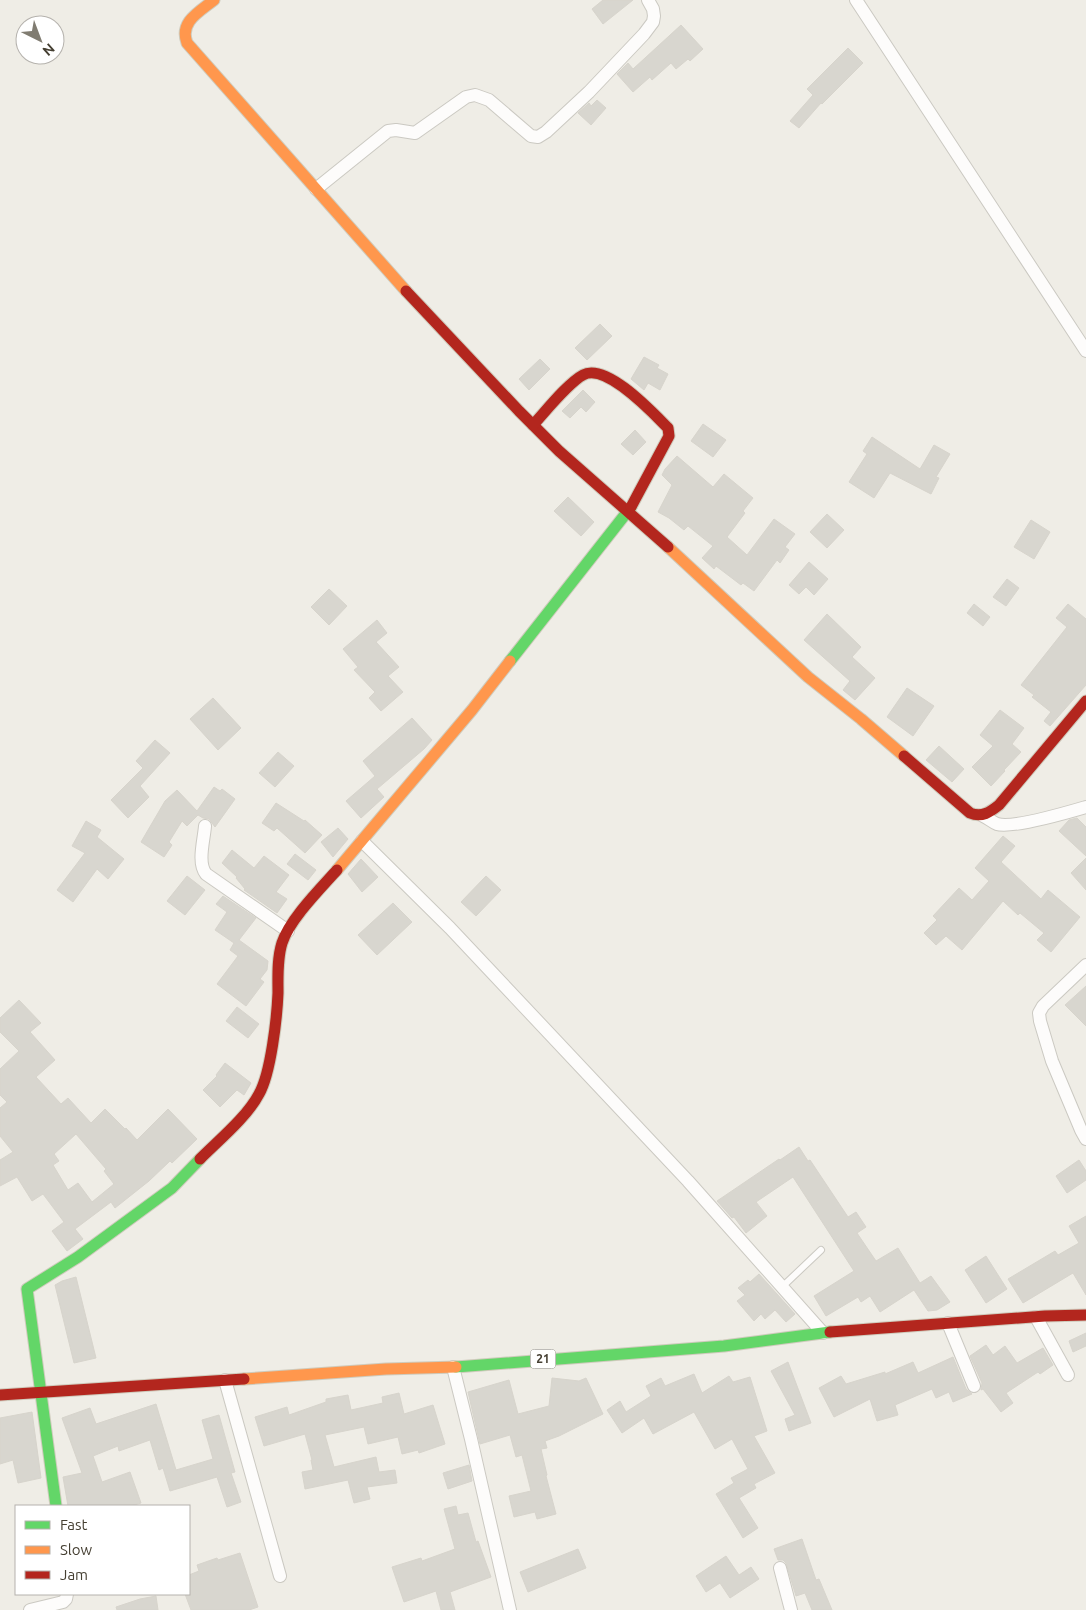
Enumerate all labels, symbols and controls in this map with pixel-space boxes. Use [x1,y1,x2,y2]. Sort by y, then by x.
north arrow [15,15,65,65]
text: N [39,40,58,59]
road number: 21 [530,1350,556,1368]
legend [15,1505,190,1595]
text: Fast [60,1516,88,1533]
text: Slow [60,1541,93,1558]
text: Jam [60,1566,88,1583]

